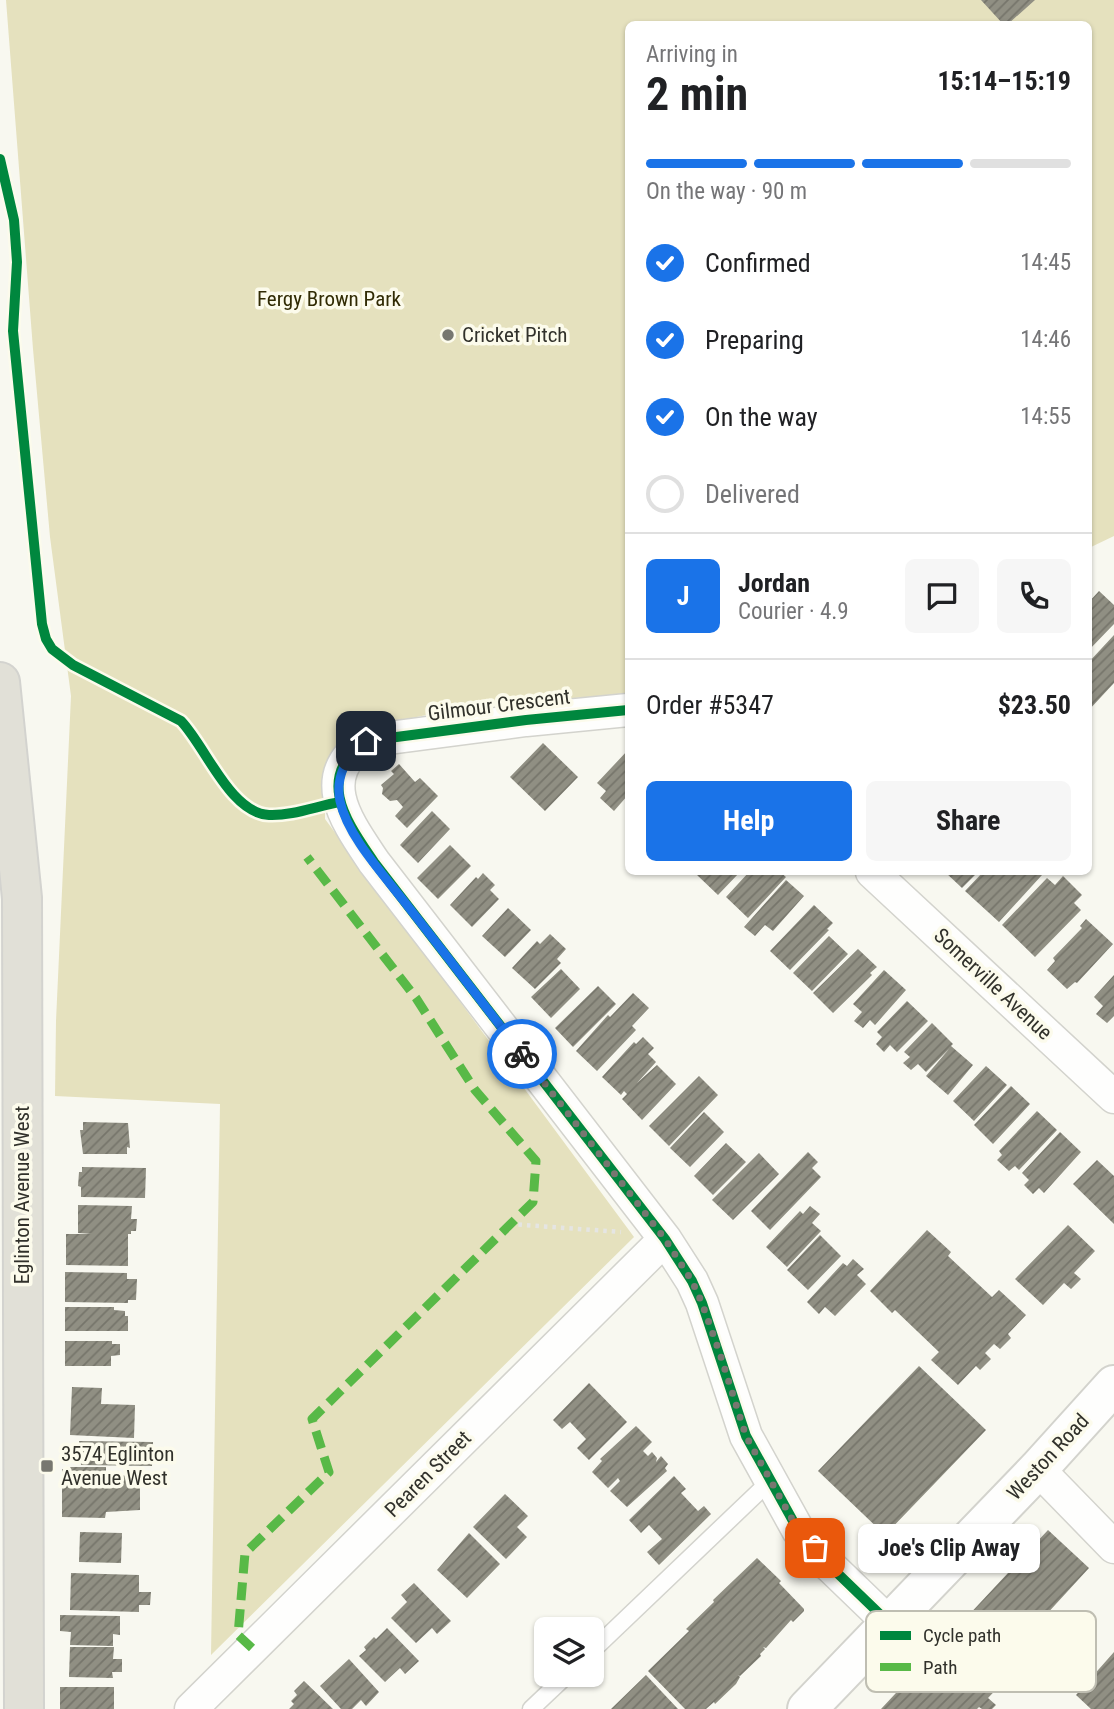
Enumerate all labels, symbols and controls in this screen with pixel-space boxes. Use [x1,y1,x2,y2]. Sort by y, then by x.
text: Arriving in [646,41,738,68]
text: 15:14–15:19 [937,66,1071,96]
text: 2 min [646,67,748,121]
text: On the way · 90 m [646,178,807,205]
icon: check [646,244,684,282]
text: Confirmed [705,248,811,278]
text: 14:45 [1020,249,1071,276]
park label: Fergy Brown Park [257,287,402,311]
icon: check [646,321,684,359]
place label: Cricket Pitch [462,323,567,347]
text: Preparing [705,325,804,355]
text: 14:46 [1020,326,1071,353]
marker: Cricket Pitch [440,327,456,343]
icon: check [646,398,684,436]
text: On the way [705,402,818,432]
text: 14:55 [1020,403,1071,430]
text: Delivered [705,479,800,509]
button: chat [905,559,979,633]
button: phone [997,559,1071,633]
text: Jordan [738,568,810,598]
text: J [677,581,689,611]
text: Courier · 4.9 [738,598,849,625]
street label: Gilmour Crescent [426,684,572,726]
text: Order #5347 [646,690,774,720]
text: $23.50 [998,690,1071,720]
pin [336,711,396,771]
icon: home [347,722,385,760]
button: Help [646,781,852,861]
button: Share [866,781,1071,861]
street label: Somerville Avenue [929,923,1057,1045]
courier [487,1019,557,1089]
icon: bike [503,1035,541,1073]
street label: Eglinton Avenue West [10,1106,34,1284]
street label: Weston Road [1002,1409,1094,1505]
street label: Pearen Street [380,1426,476,1522]
place label: 3574 Eglinton Avenue West [61,1442,174,1490]
marker: 3574 Eglinton Avenue West [39,1458,55,1474]
pin [785,1518,845,1578]
callout: Joe's Clip Away [857,1524,1039,1572]
icon: bag [796,1529,834,1567]
text: Joe's Clip Away [878,1535,1020,1562]
legend [866,1611,1096,1692]
map controls [534,1617,604,1687]
button: layers [534,1617,604,1687]
text: Cycle path [923,1624,1001,1647]
text: Path [923,1656,957,1679]

